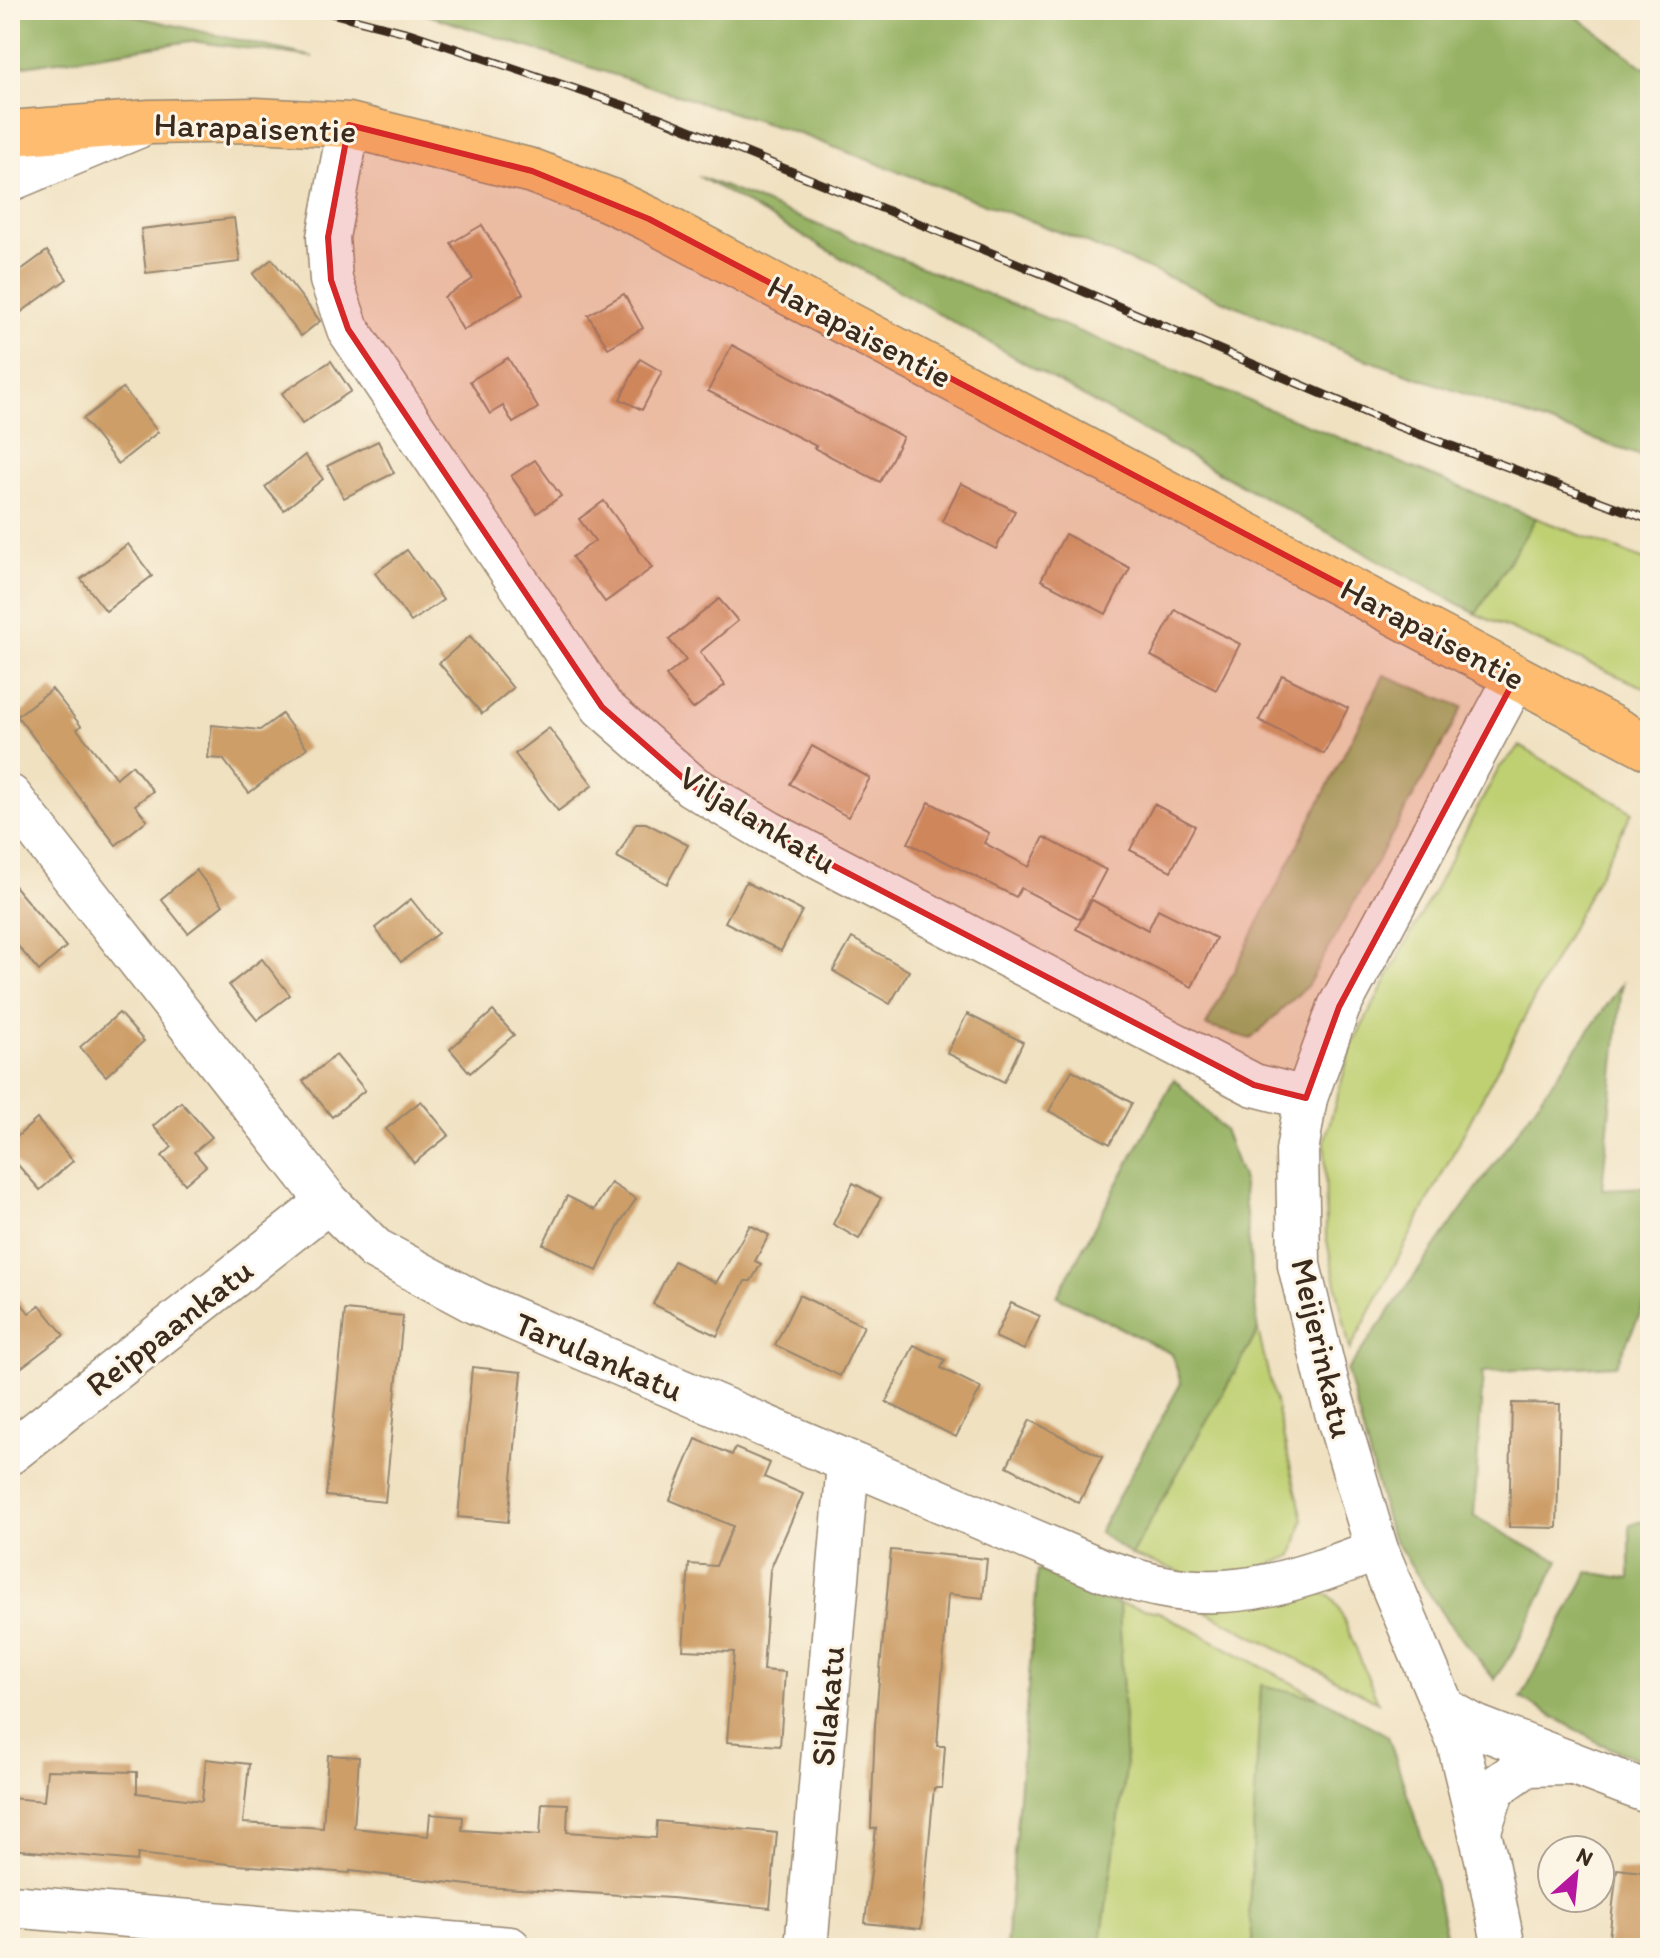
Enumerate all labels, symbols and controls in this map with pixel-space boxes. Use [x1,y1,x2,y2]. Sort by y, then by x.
street label: Harapaisentie [153,103,357,152]
street label: Harapaisentie [761,266,959,397]
street label: Harapaisentie [1334,568,1532,699]
street label: Viljalankatu [672,756,844,882]
street label: Reippaankatu [78,1249,261,1405]
street label: Meijerinkatu [1282,1254,1363,1442]
street label: Tarulankatu [509,1303,689,1410]
street label: Silakatu [802,1644,853,1768]
north arrow [1536,1834,1616,1914]
text: N [1572,1841,1598,1872]

